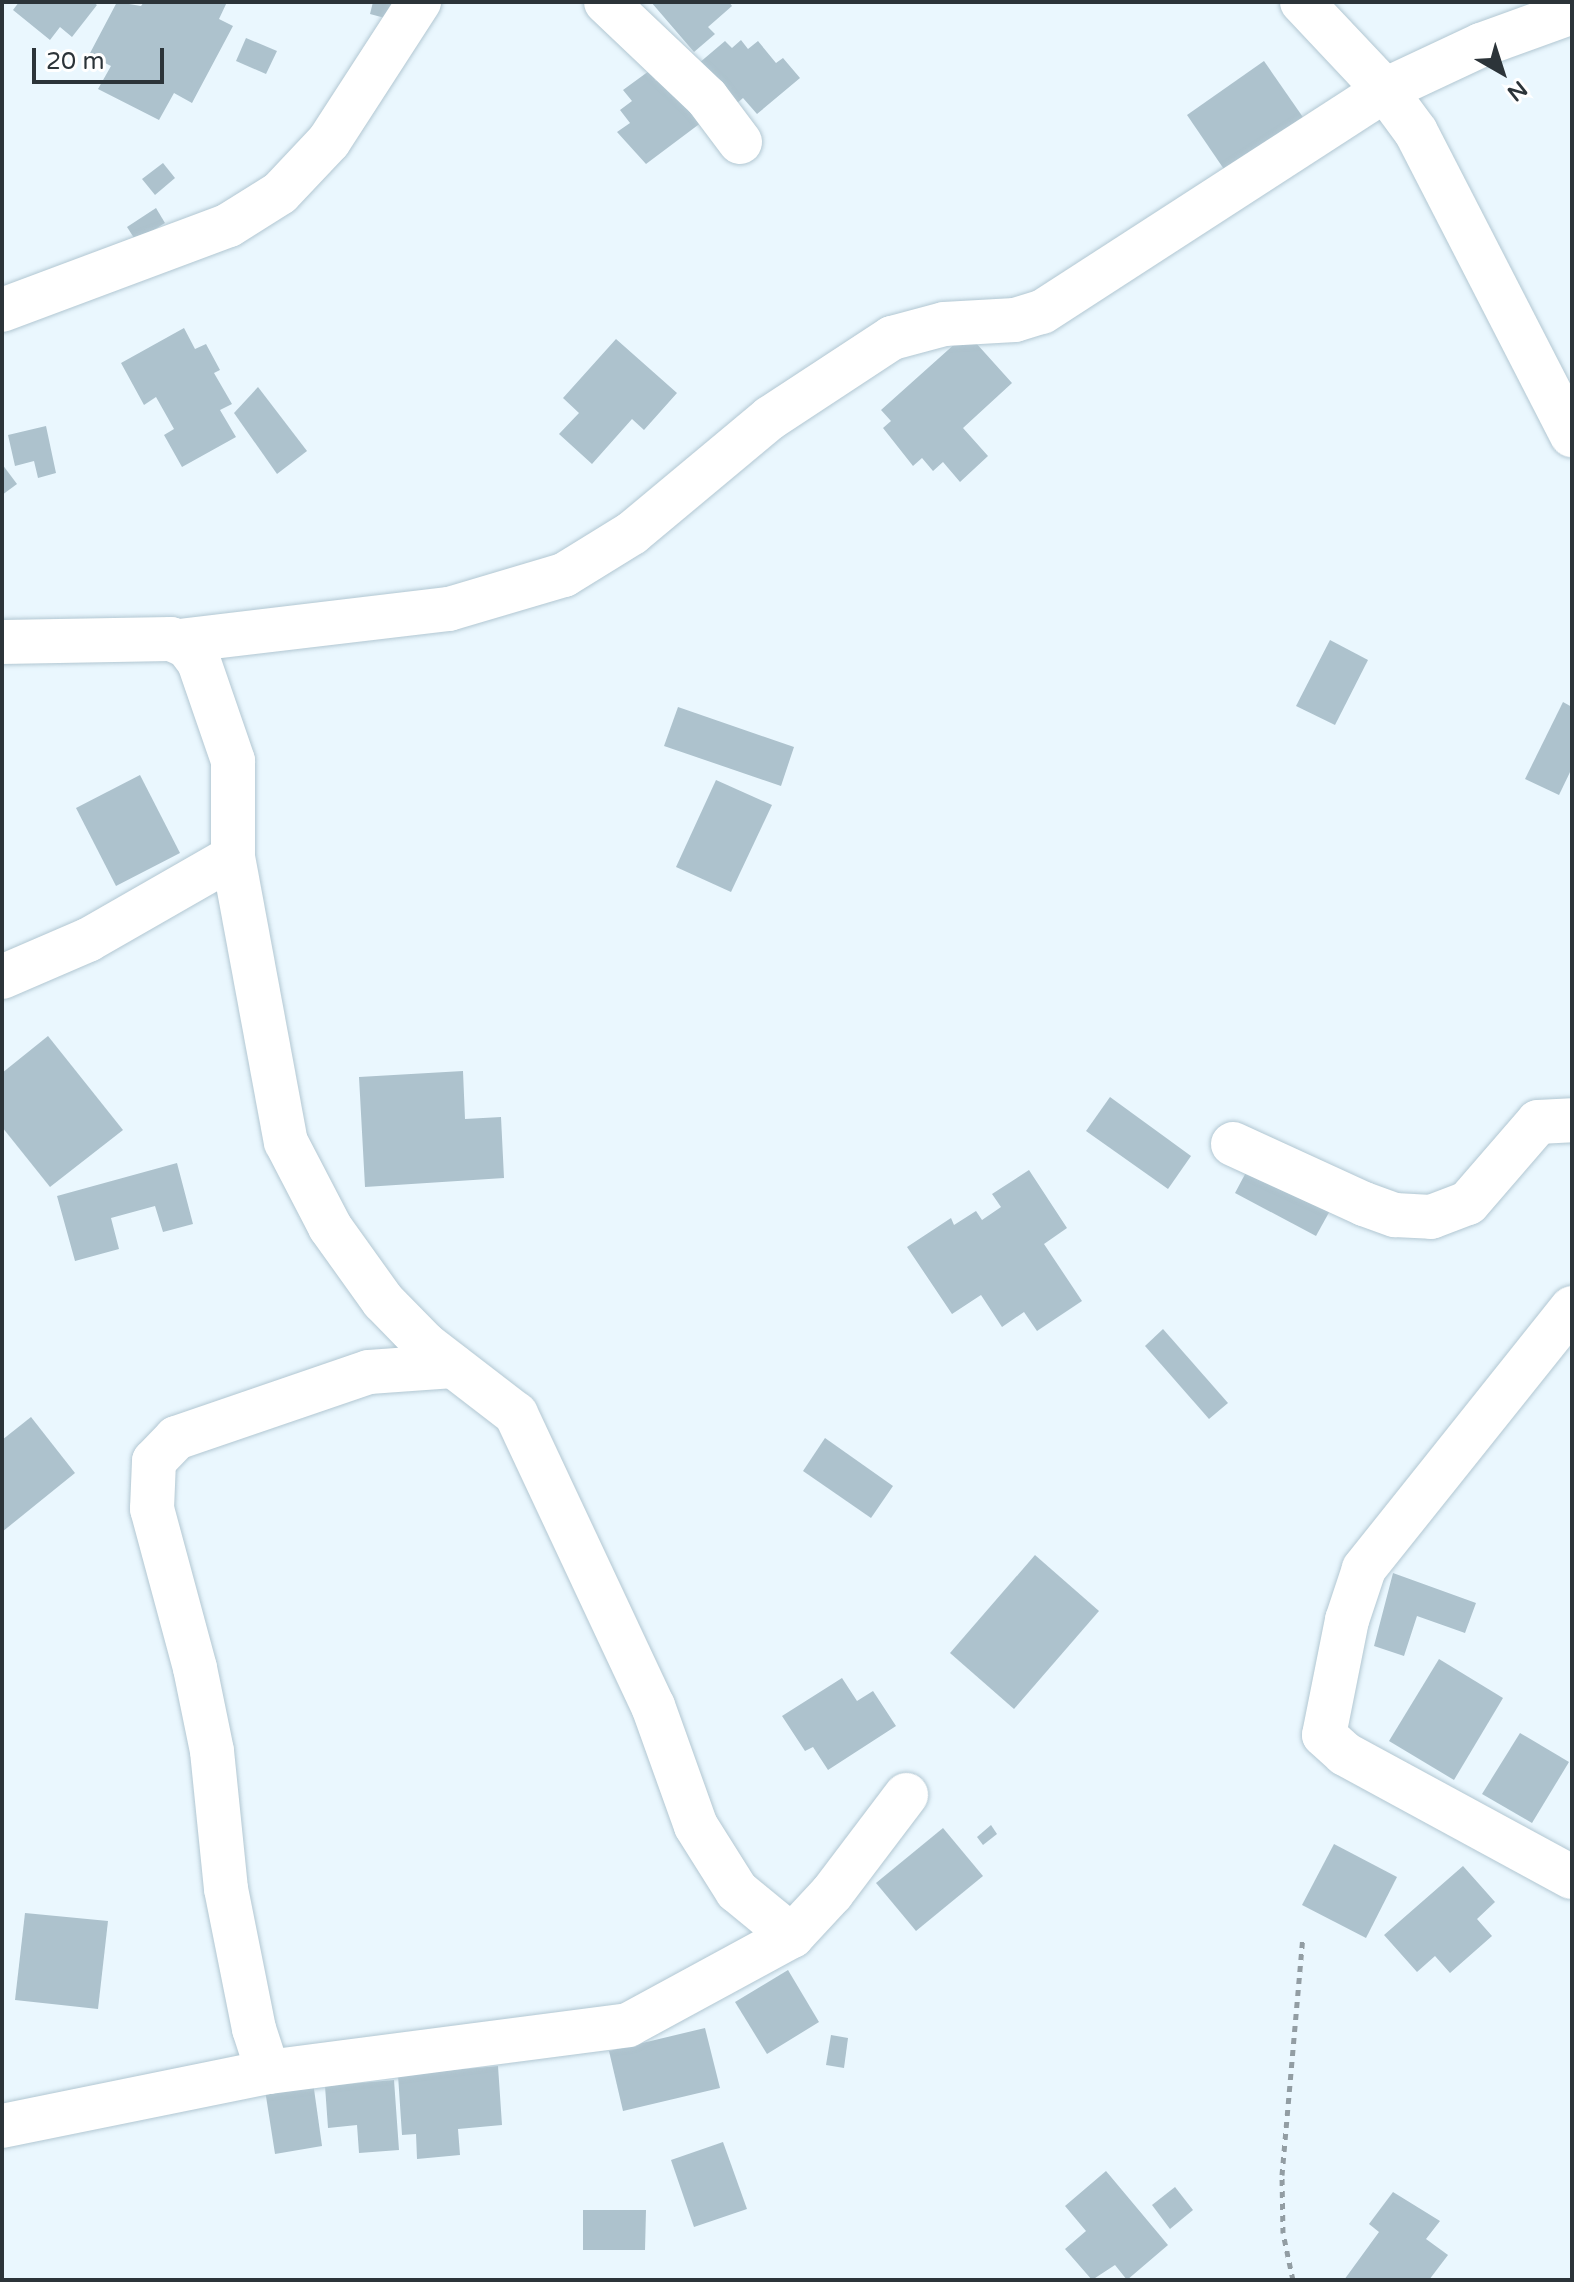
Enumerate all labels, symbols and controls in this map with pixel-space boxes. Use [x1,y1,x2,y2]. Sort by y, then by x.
scale bar [36,32,168,82]
north arrow [1462,32,1542,112]
text: 20 m [46,47,104,76]
text: N [1502,75,1532,106]

